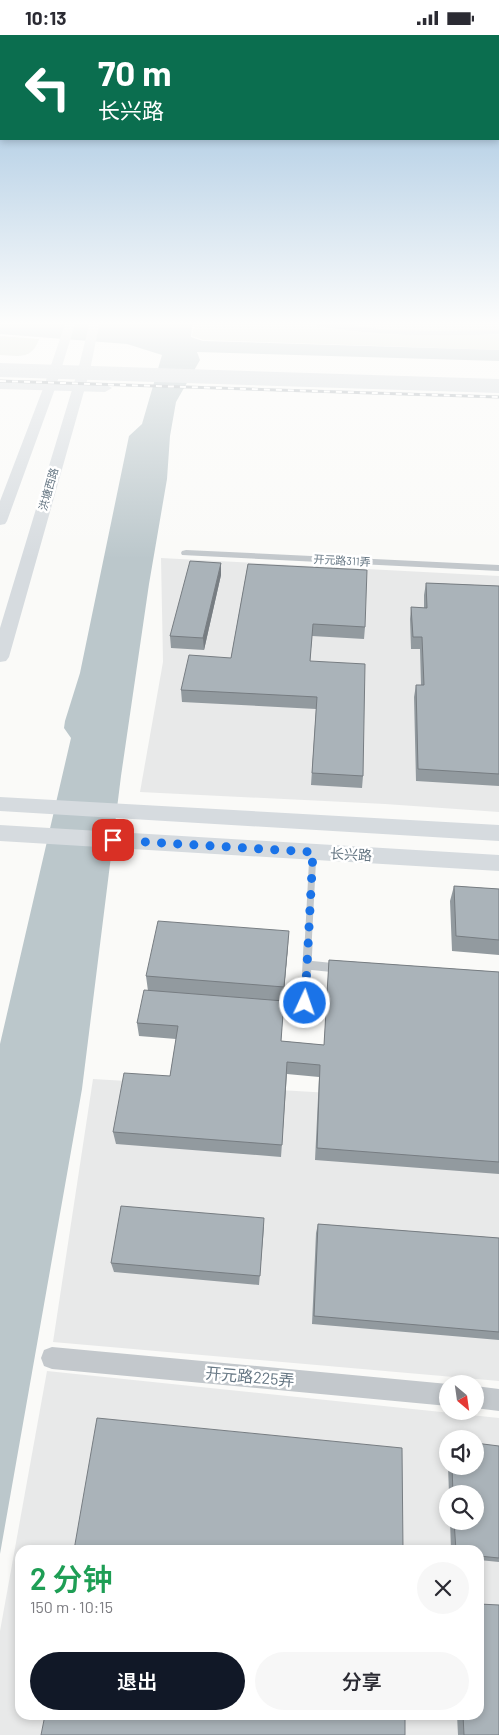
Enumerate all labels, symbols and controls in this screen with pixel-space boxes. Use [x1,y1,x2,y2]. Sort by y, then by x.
text: 10:13 [25,6,66,29]
text: 70 m [98,51,172,93]
icon: left [15,55,80,120]
text: 长兴路 [98,97,164,123]
street label: 洪塘西路 [36,466,60,512]
street label: 开元路311弄 [313,552,371,568]
pin [92,819,134,861]
icon: arrive [99,826,127,854]
street label: 长兴路 [330,844,372,864]
position arrow [278,976,330,1028]
street label: 开元路225弄 [205,1363,295,1389]
north arrow [439,1375,484,1420]
map controls [439,1375,484,1530]
button: sound [439,1430,484,1475]
button: search [439,1485,484,1530]
text: 2 分钟 [30,1560,113,1596]
button: close [417,1562,469,1614]
text: 150 m · 10:15 [30,1597,113,1616]
button: 退出 [30,1652,245,1710]
button: 分享 [255,1652,469,1710]

